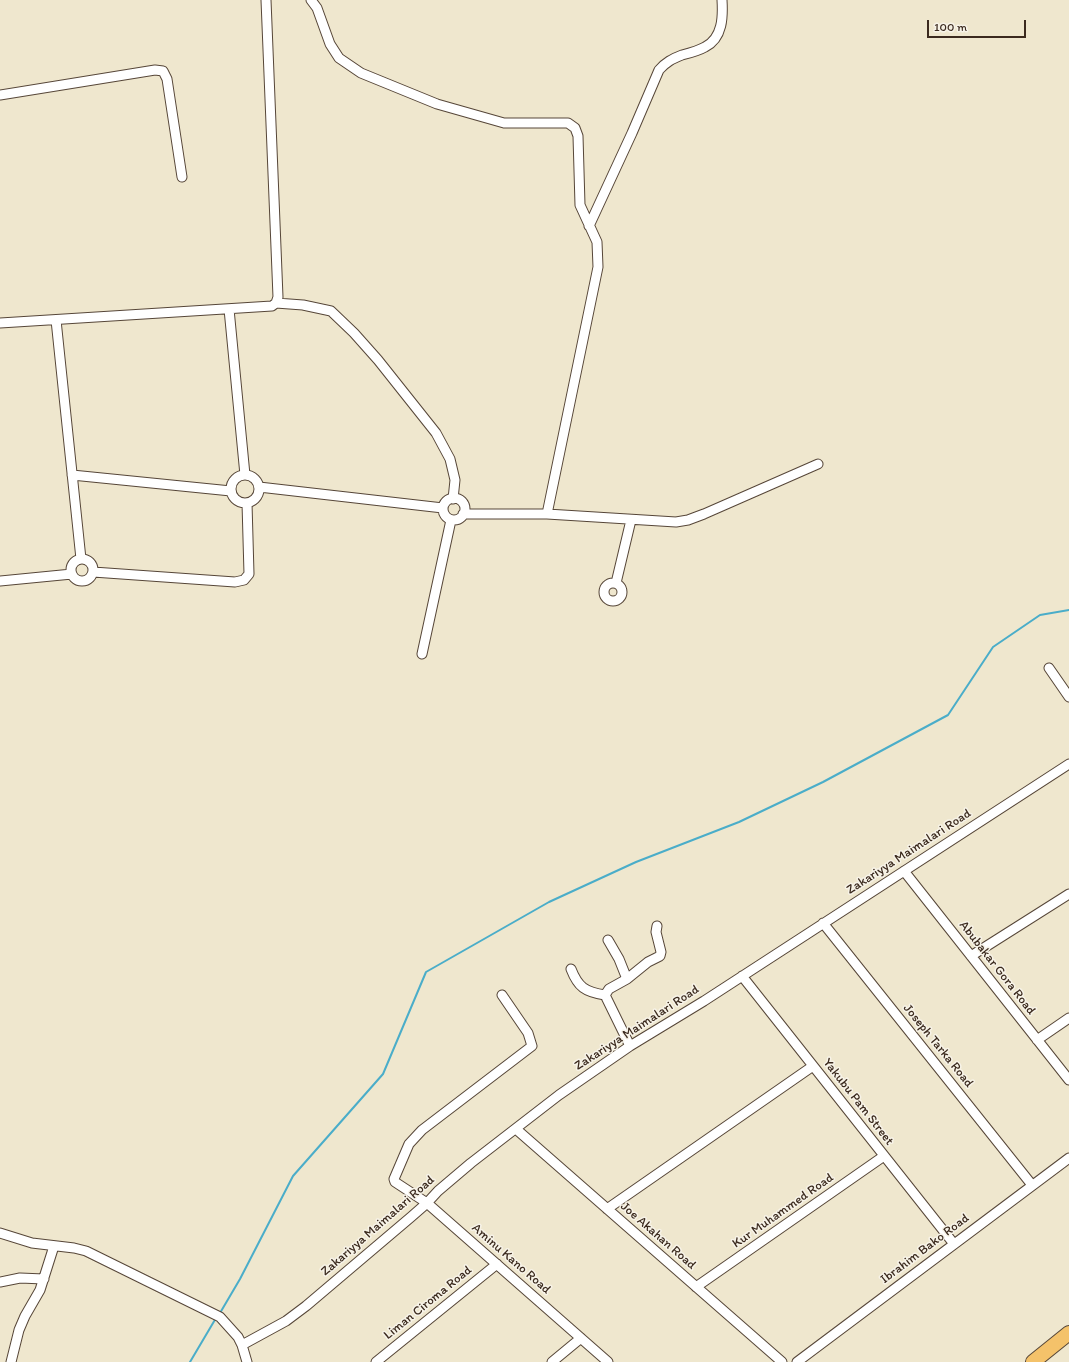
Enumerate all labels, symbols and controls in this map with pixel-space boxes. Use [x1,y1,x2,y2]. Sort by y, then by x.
scale bar [929,12,1028,38]
text: 100 m [934,20,967,34]
street label: Zakariyya Maimalari Road [844,806,974,898]
street label: Abubakar Gora Road [955,918,1039,1018]
street label: Zakariyya Maimalari Road [572,982,702,1074]
street label: Joseph Tarka Road [900,1001,976,1091]
street label: Yakubu Pam Street [819,1055,897,1149]
street label: Kur Muhammed Road [729,1170,837,1252]
street label: Zakariyya Maimalari Road [318,1172,438,1280]
street label: Joe Akahan Road [617,1199,699,1273]
street label: Ibrahim Bako Road [878,1211,972,1287]
street label: Aminu Kano Road [468,1220,554,1298]
street label: Liman Ciroma Road [381,1263,475,1343]

